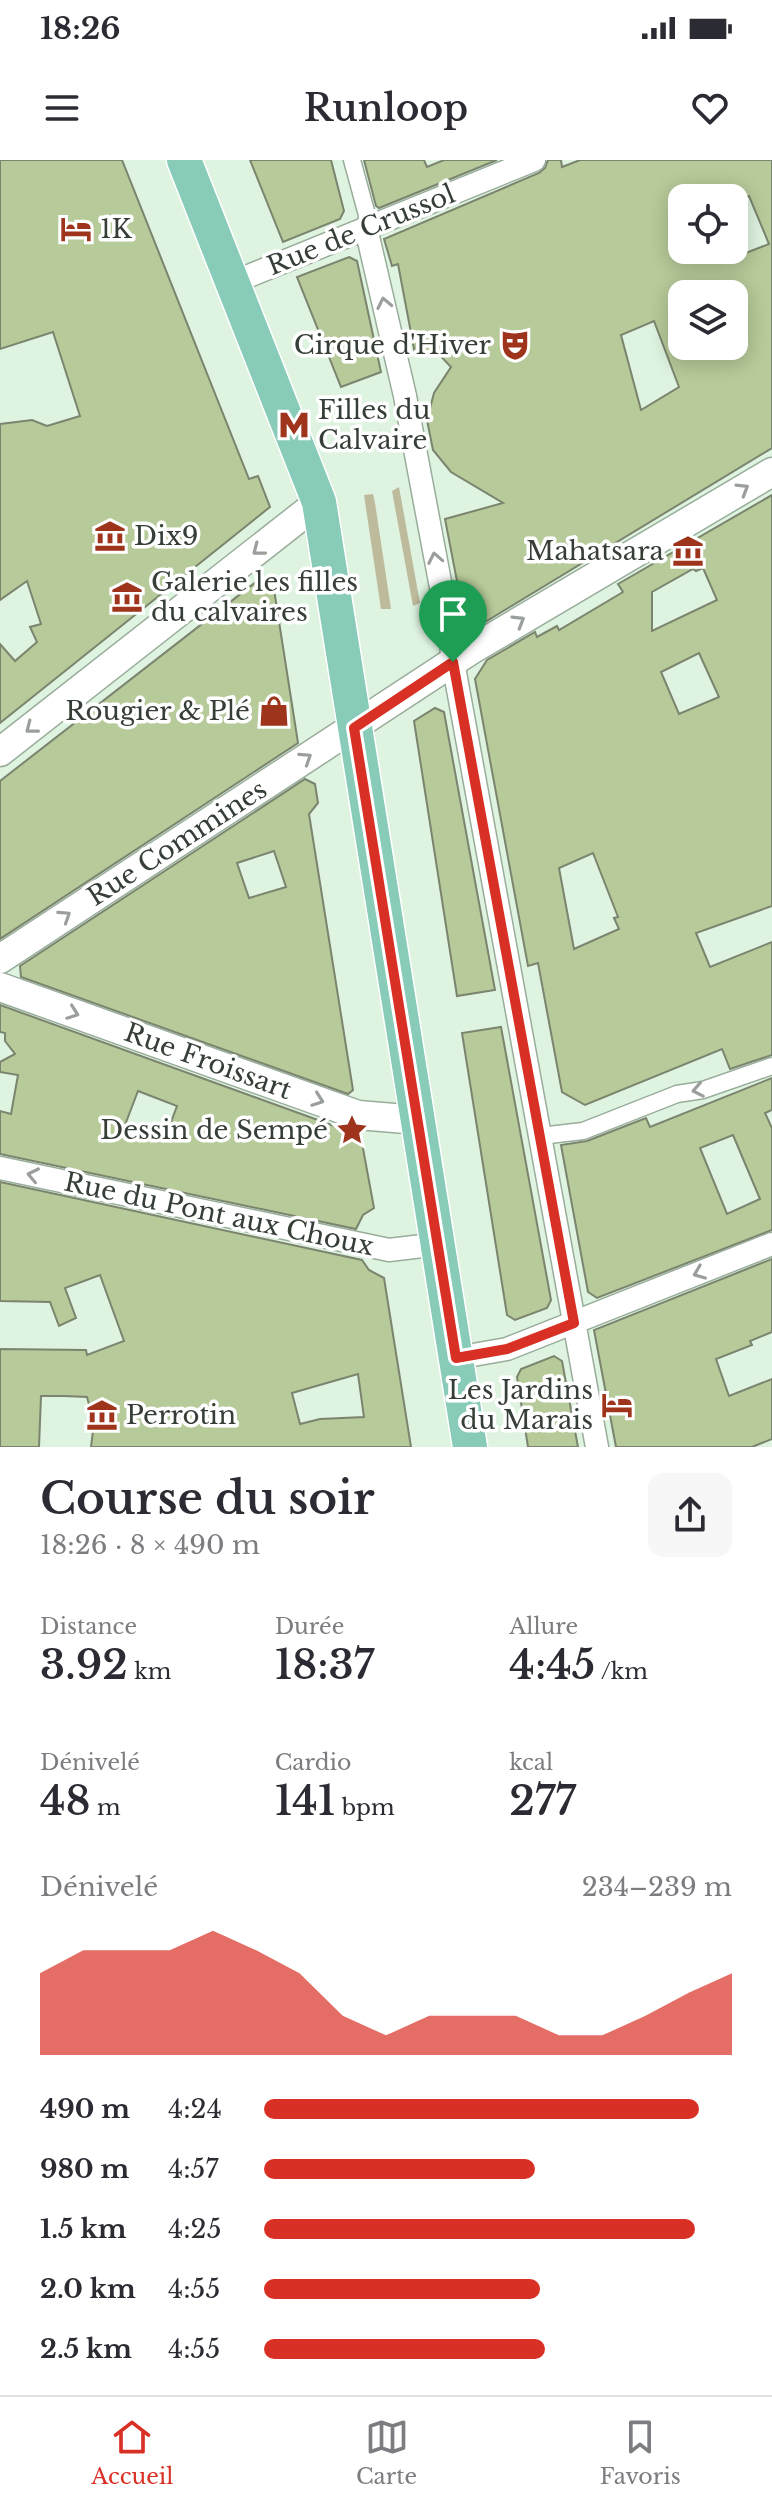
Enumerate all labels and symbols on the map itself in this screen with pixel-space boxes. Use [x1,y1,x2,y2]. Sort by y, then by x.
street label: Rue de Crussol [262,178,460,282]
hotel icon: 1K [59,212,93,246]
place label: 1K [100,213,133,245]
one-way arrow [376,296,393,310]
theatre icon: Cirque d'Hiver [498,328,532,362]
place label: Cirque d'Hiver [294,329,492,361]
place label: Filles du Calvaire [318,394,430,456]
metro station icon: Filles du Calvaire [277,408,311,442]
one-way arrow [734,483,749,499]
museum icon: Dix9 [93,519,127,553]
place label: Dix9 [134,520,198,552]
museum icon: Mahatsara [671,534,705,568]
place label: Mahatsara [526,535,665,567]
one-way arrow [252,540,267,554]
one-way arrow [428,551,445,564]
place label: Galerie les filles du calvaires [151,566,358,628]
museum icon: Galerie les filles du calvaires [110,580,144,614]
pin [419,580,487,662]
one-way arrow [510,616,525,631]
shop icon: Rougier & Plé [257,694,291,728]
place label: Rougier & Plé [65,695,250,727]
one-way arrow [25,718,40,732]
one-way arrow [297,753,311,768]
street label: Rue Commines [81,773,273,913]
one-way arrow [56,911,70,926]
one-way arrow [66,1003,80,1020]
street label: Rue Froissart [120,1016,296,1106]
one-way arrow [691,1081,705,1098]
one-way arrow [311,1091,325,1107]
place icon: Dessin de Sempé [335,1113,369,1147]
place label: Dessin de Sempé [100,1114,328,1146]
street label: Rue du Pont aux Choux [61,1166,377,1263]
one-way arrow [26,1167,40,1184]
one-way arrow [693,1263,707,1280]
place label: Les Jardins du Marais [448,1374,593,1436]
hotel icon: Les Jardins du Marais [600,1388,634,1422]
museum icon: Perrotin [85,1398,119,1432]
place label: Perrotin [126,1399,236,1431]

